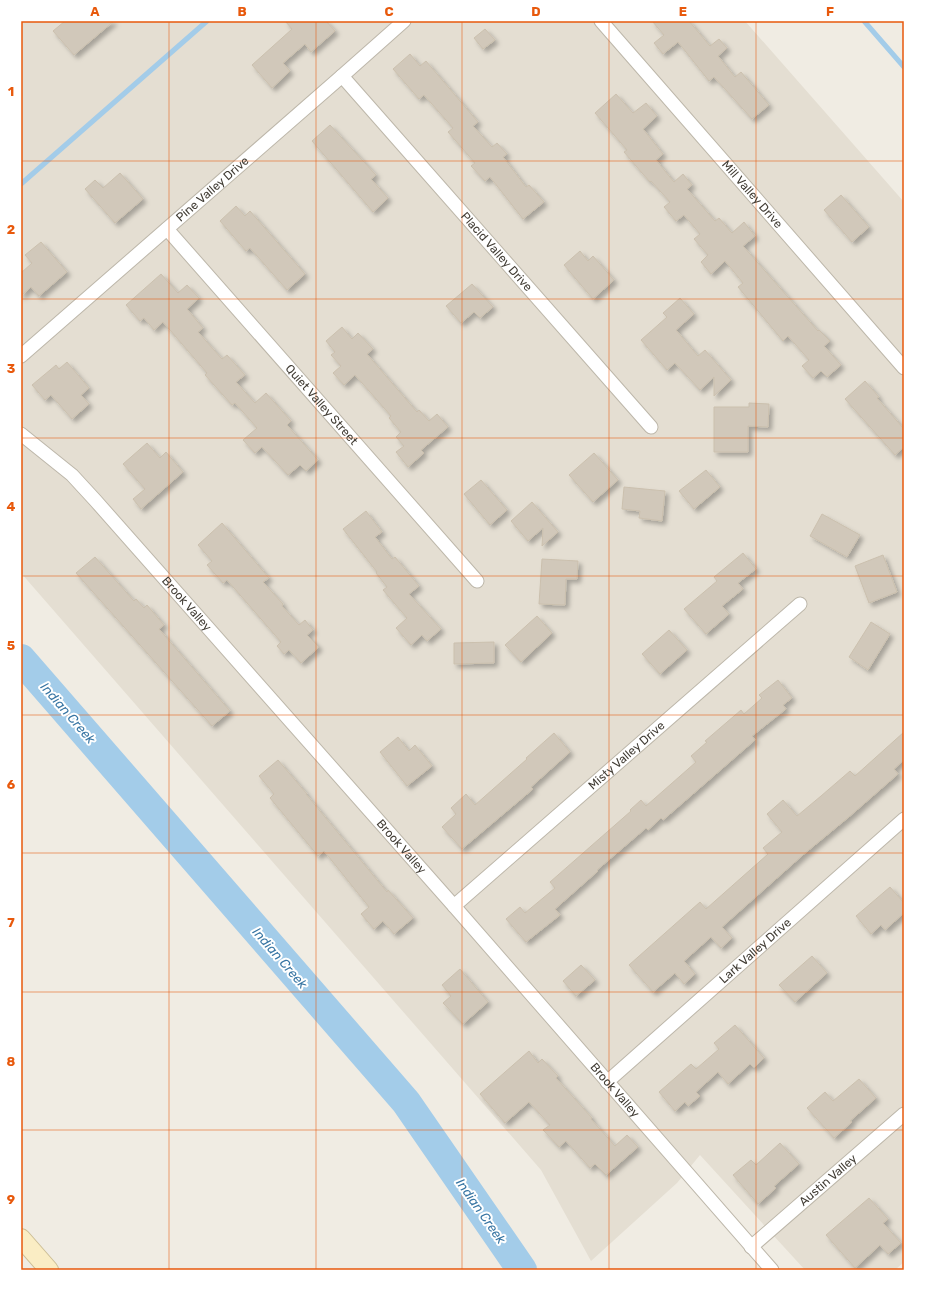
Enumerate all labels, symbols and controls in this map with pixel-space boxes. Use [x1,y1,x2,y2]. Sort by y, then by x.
text: A [90,4,100,19]
text: B [237,4,247,19]
text: C [384,4,394,19]
text: D [531,4,541,19]
text: E [679,4,687,19]
text: F [826,4,834,19]
text: 1 [8,84,14,99]
street label: Pine Valley Drive [173,153,252,224]
street label: Mill Valley Drive [719,158,786,231]
street label: Placid Valley Drive [458,209,535,294]
text: 2 [7,222,15,237]
text: 3 [7,361,16,376]
street label: Quiet Valley Street [283,362,361,448]
text: 4 [7,499,16,514]
street label: Brook Valley [159,574,215,634]
text: 5 [7,638,15,653]
water label: Indian Creek [37,679,99,747]
street label: Misty Valley Drive [586,718,668,792]
text: 6 [7,777,16,792]
street label: Brook Valley [374,817,429,877]
text: 7 [7,915,15,930]
street label: Lark Valley Drive [717,915,794,986]
water label: Indian Creek [249,924,311,992]
text: 8 [7,1054,16,1069]
street label: Brook Valley [587,1060,643,1121]
street label: Austin Valley [796,1151,860,1209]
water label: Indian Creek [453,1176,509,1247]
text: 9 [7,1192,15,1207]

